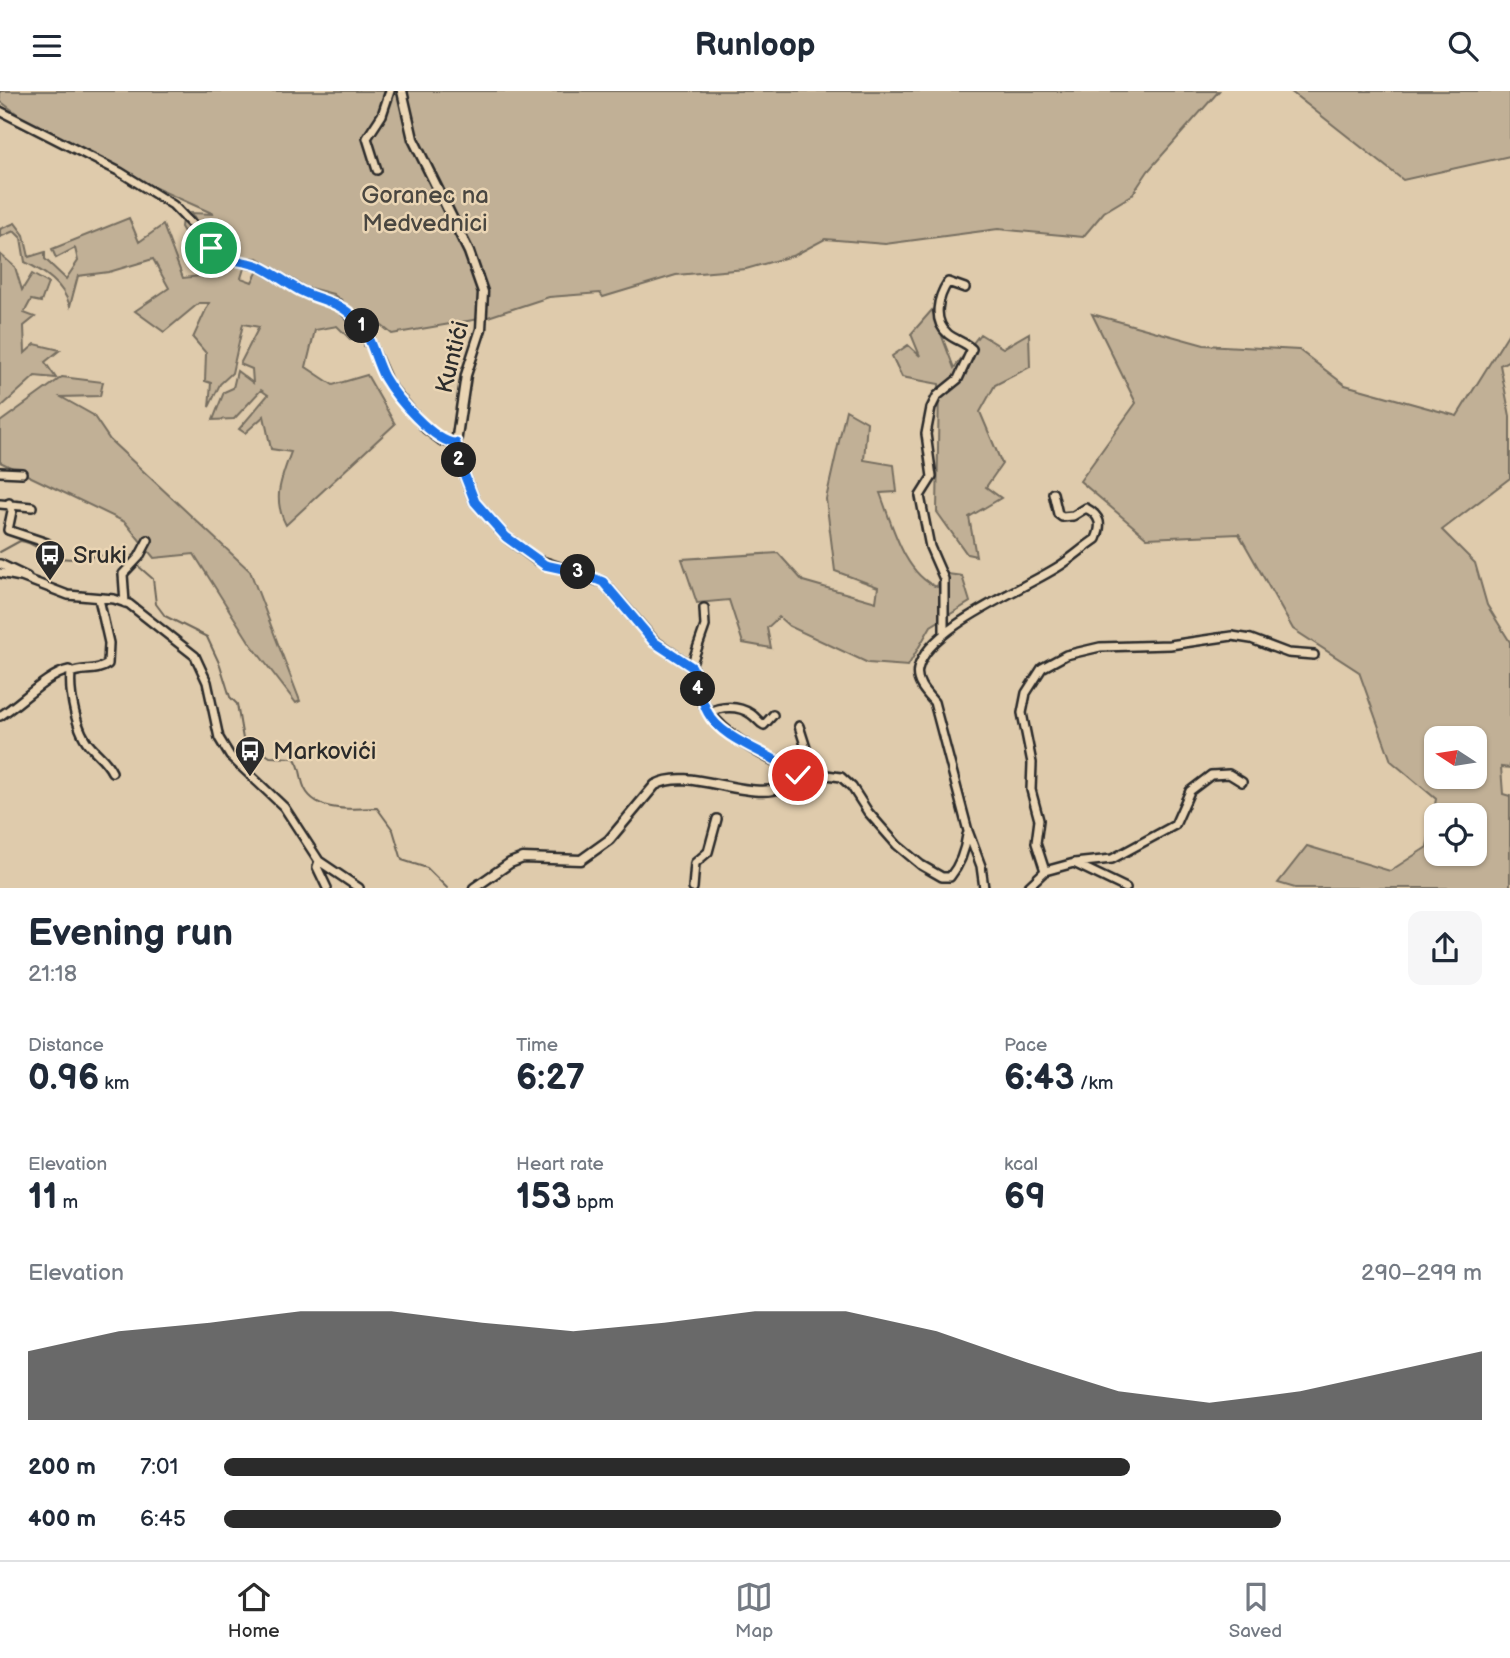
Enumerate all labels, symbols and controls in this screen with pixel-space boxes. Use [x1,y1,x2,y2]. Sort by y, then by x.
text: Runloop [695,26,815,65]
icon: menu [28,27,66,65]
icon: search [1444,27,1482,65]
park label: Goranec na Medvednici [361,181,489,238]
pin [181,218,241,278]
icon: arrive [192,229,230,267]
pin: 1 [344,309,380,343]
text: 1 [358,314,366,337]
street label: Kuntići [430,318,475,396]
pin: 2 [442,443,476,477]
text: 2 [453,448,464,471]
bus stop icon: Sruki [33,538,67,582]
place label: Sruki [73,541,127,570]
pin: 3 [560,554,596,589]
text: 3 [572,560,583,583]
pin: 4 [680,671,716,707]
text: 4 [692,677,703,700]
north arrow [1424,726,1488,789]
map controls [1424,726,1487,866]
bus stop icon: Markovići [233,734,267,778]
place label: Markovići [273,737,376,766]
pin [768,745,828,805]
icon: check [779,756,817,794]
button: locate [1424,803,1487,866]
text: Evening run [28,911,233,956]
button: share [1408,911,1482,985]
text: 21:18 [28,960,77,988]
text: Distance [28,1034,104,1057]
text: Time [516,1034,558,1057]
text: Pace [1004,1034,1047,1057]
text: 0.96 [28,1057,99,1100]
text: 6:27 [516,1057,585,1100]
text: 6:43 [1004,1057,1075,1100]
text: km [99,1072,129,1095]
text: /km [1075,1072,1113,1095]
text: Elevation [28,1153,107,1176]
text: Heart rate [516,1153,604,1176]
text: kcal [1004,1153,1038,1176]
text: 11 [28,1176,57,1219]
text: 153 [516,1176,571,1219]
text: 69 [1004,1176,1046,1219]
text: m [57,1191,78,1214]
text: bpm [571,1191,614,1214]
text: Elevation [28,1259,124,1287]
text: 290–299 m [1361,1259,1482,1287]
text: 200 m [28,1453,96,1481]
text: 7:01 [140,1453,178,1481]
text: 400 m [28,1505,96,1533]
text: 6:45 [140,1505,186,1533]
tab: Home [228,1578,279,1643]
tab: Map [735,1578,773,1643]
tab: Saved [1229,1578,1282,1643]

